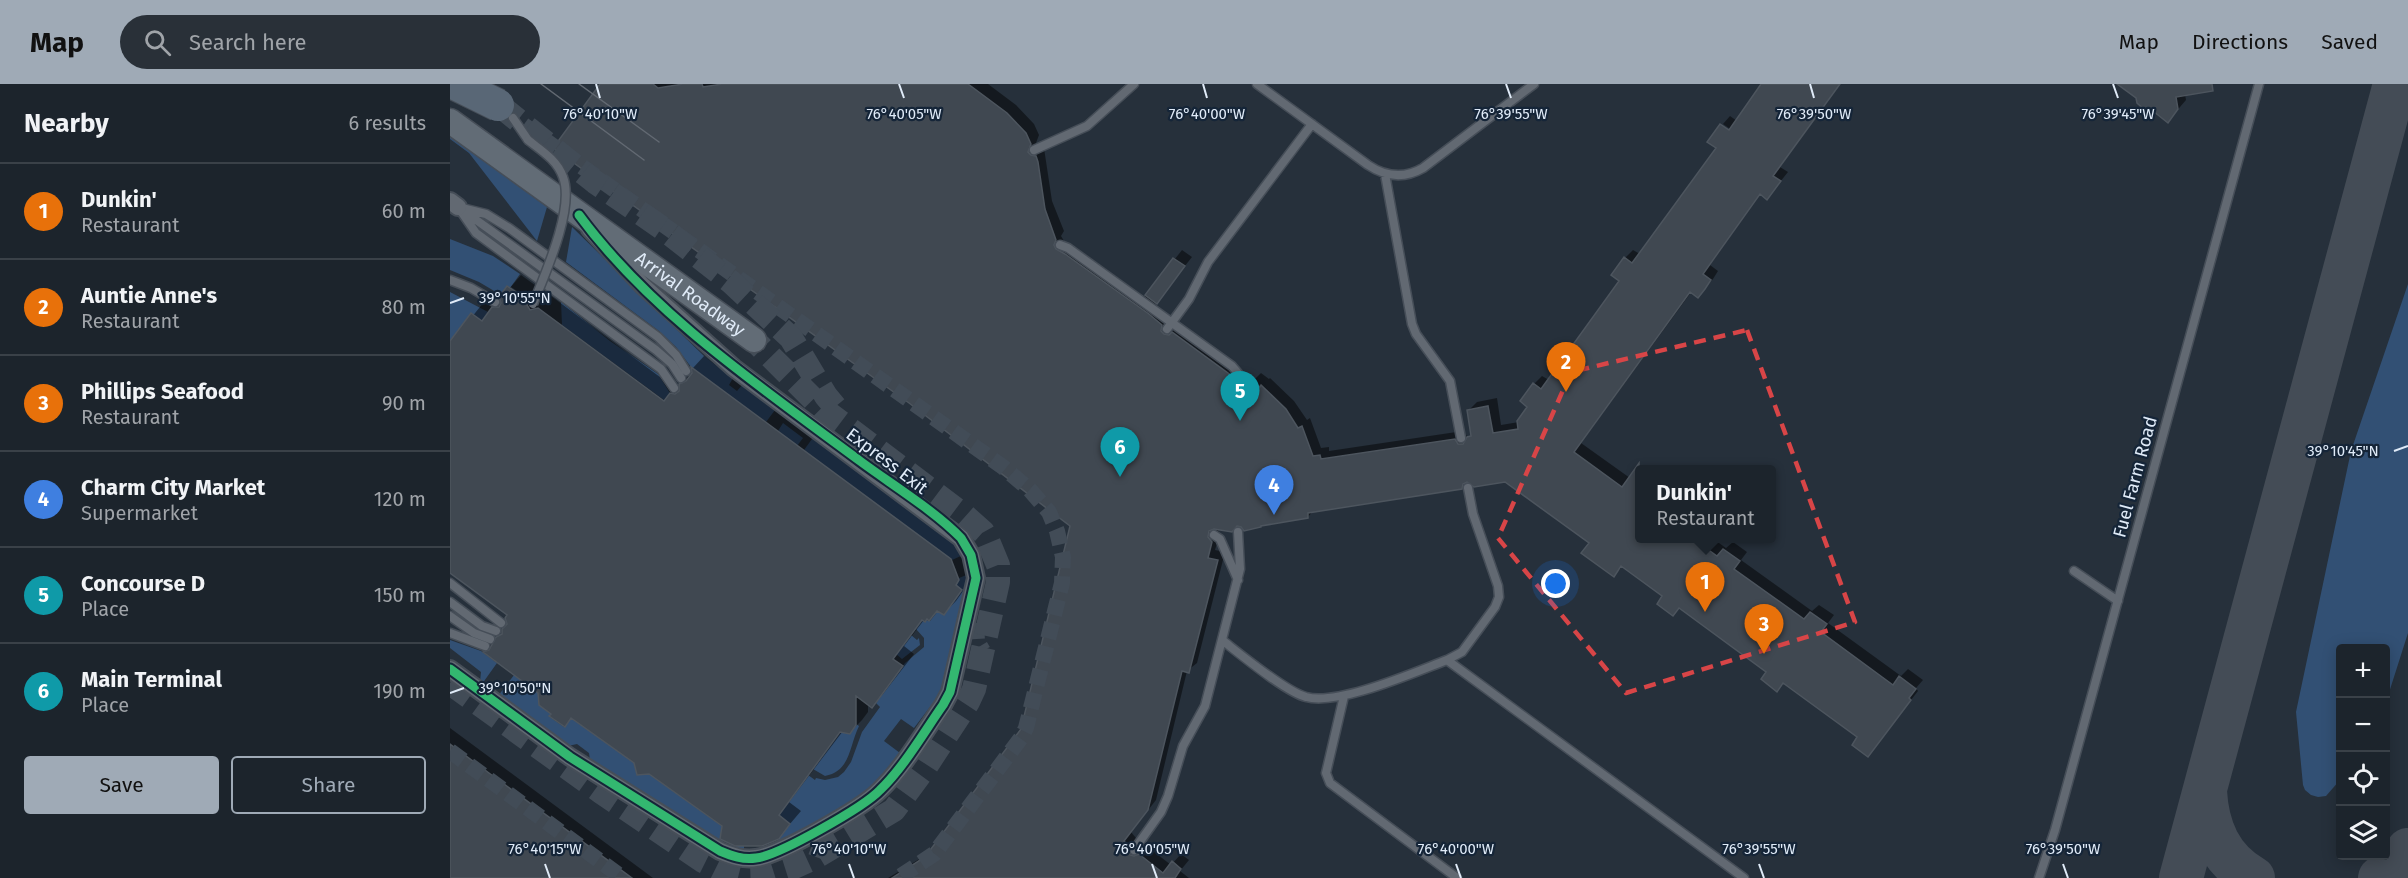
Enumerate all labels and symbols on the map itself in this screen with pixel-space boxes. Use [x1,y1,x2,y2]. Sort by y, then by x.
text: 76°40'10"W [563,105,638,123]
text: 76°40'05"W [866,105,942,123]
text: 76°40'00"W [1169,105,1246,123]
text: 76°39'55"W [1474,105,1548,123]
text: 76°39'50"W [1777,105,1852,123]
text: 76°39'45"W [2081,105,2155,123]
street label: Arrival Roadway [631,247,750,341]
text: 39°10'55"N [479,289,551,307]
pin: 2 [1546,342,1586,392]
pin: 5 [1220,372,1260,421]
street label: Fuel Farm Road [2108,414,2162,540]
street label: Express Exit [842,423,933,499]
pin: 6 [1100,428,1140,477]
text: 39°10'45"N [2307,442,2379,460]
pin: 4 [1254,466,1294,515]
pin: 1 [1686,562,1724,612]
your location [1541,569,1570,598]
pin: 3 [1744,604,1784,654]
text: 39°10'50"N [479,679,552,697]
text: 76°40'15"W [508,840,582,858]
text: 76°40'10"W [812,840,887,858]
text: 76°40'05"W [1114,840,1190,858]
text: 76°40'00"W [1418,840,1495,858]
text: 76°39'55"W [1722,840,1796,858]
text: 76°39'50"W [2026,840,2101,858]

